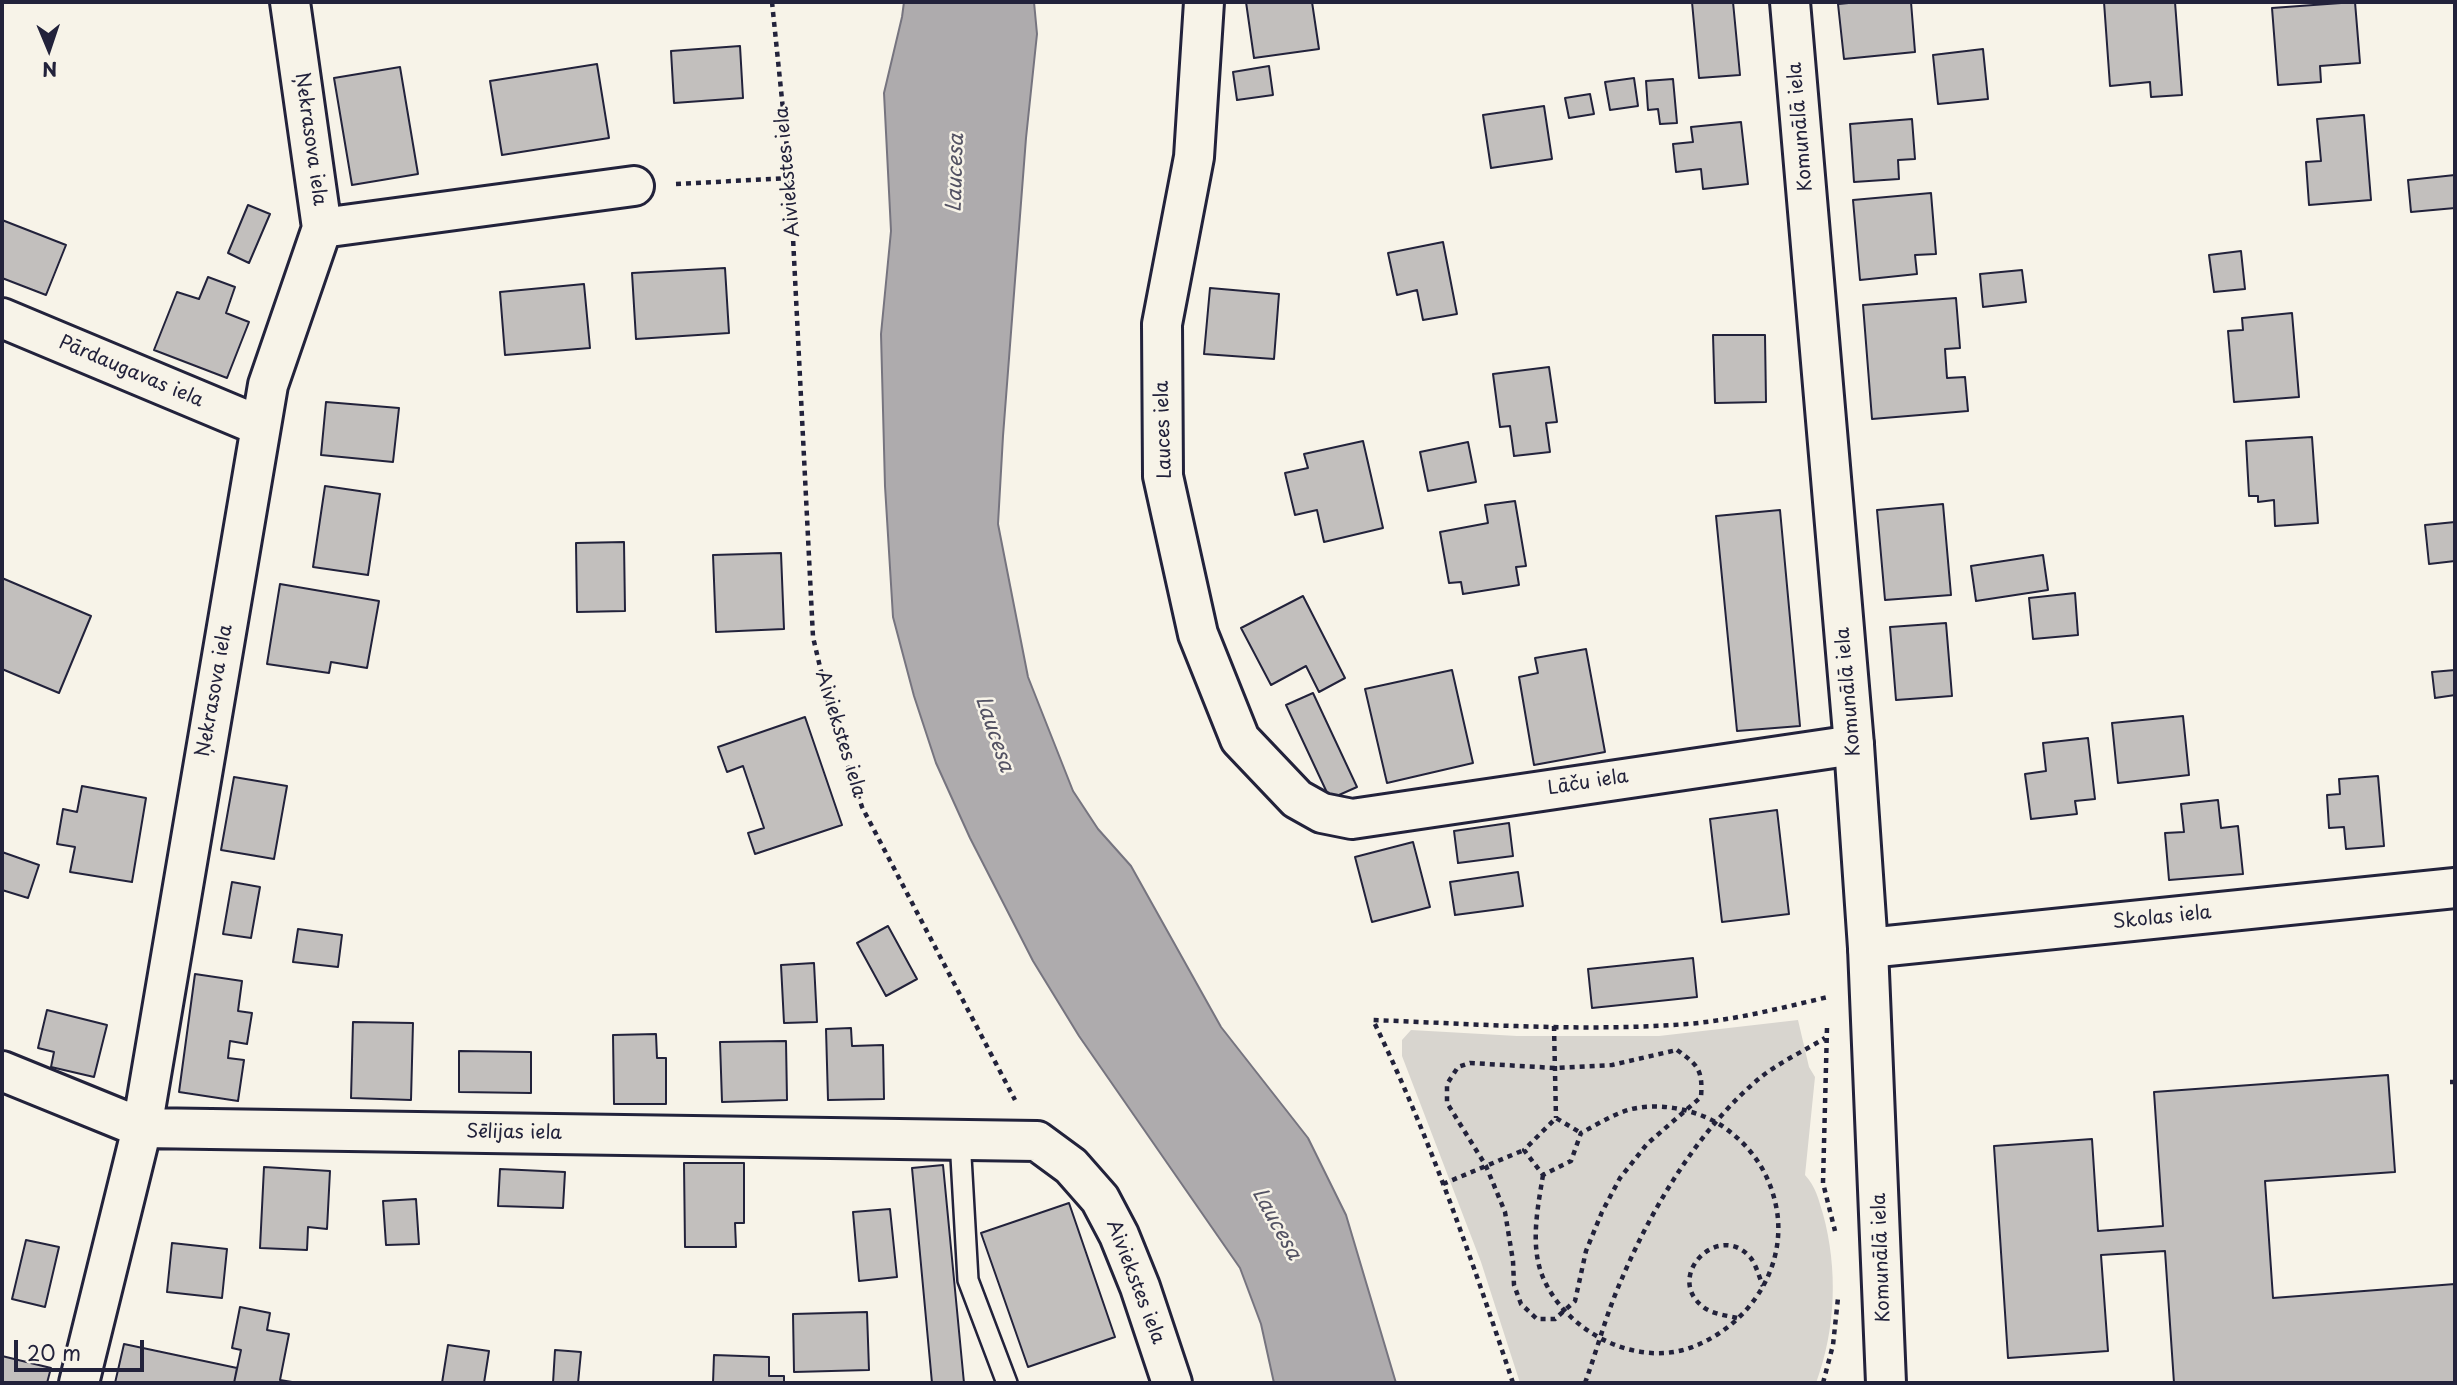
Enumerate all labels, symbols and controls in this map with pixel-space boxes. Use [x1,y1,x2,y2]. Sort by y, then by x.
north arrow [14,14,84,84]
text: N [42,56,58,84]
street label: Komunālā iela [1784,61,1818,193]
street label: Ņekrasova iela [289,71,331,207]
street label: Aiviekstes iela [771,106,805,238]
water label: Laucesa [942,133,970,213]
street label: Pārdaugavas iela [55,331,207,413]
street label: Lauces iela [1151,381,1177,479]
street label: Ņekrasova iela [192,623,238,759]
street label: Komunālā iela [1832,626,1866,758]
street label: Aiviekstes iela [810,668,870,800]
water label: Laucesa [969,693,1019,775]
street label: Lāču iela [1546,765,1630,801]
street label: Skolas iela [2112,901,2212,935]
street label: Sēlijas iela [466,1121,562,1145]
water label: Laucesa [1246,1184,1306,1264]
street label: Komunālā iela [1868,1193,1896,1323]
street label: Aiviekstes iela [1101,1217,1169,1347]
scale bar [18,1326,147,1370]
text: 20 m [27,1336,81,1368]

